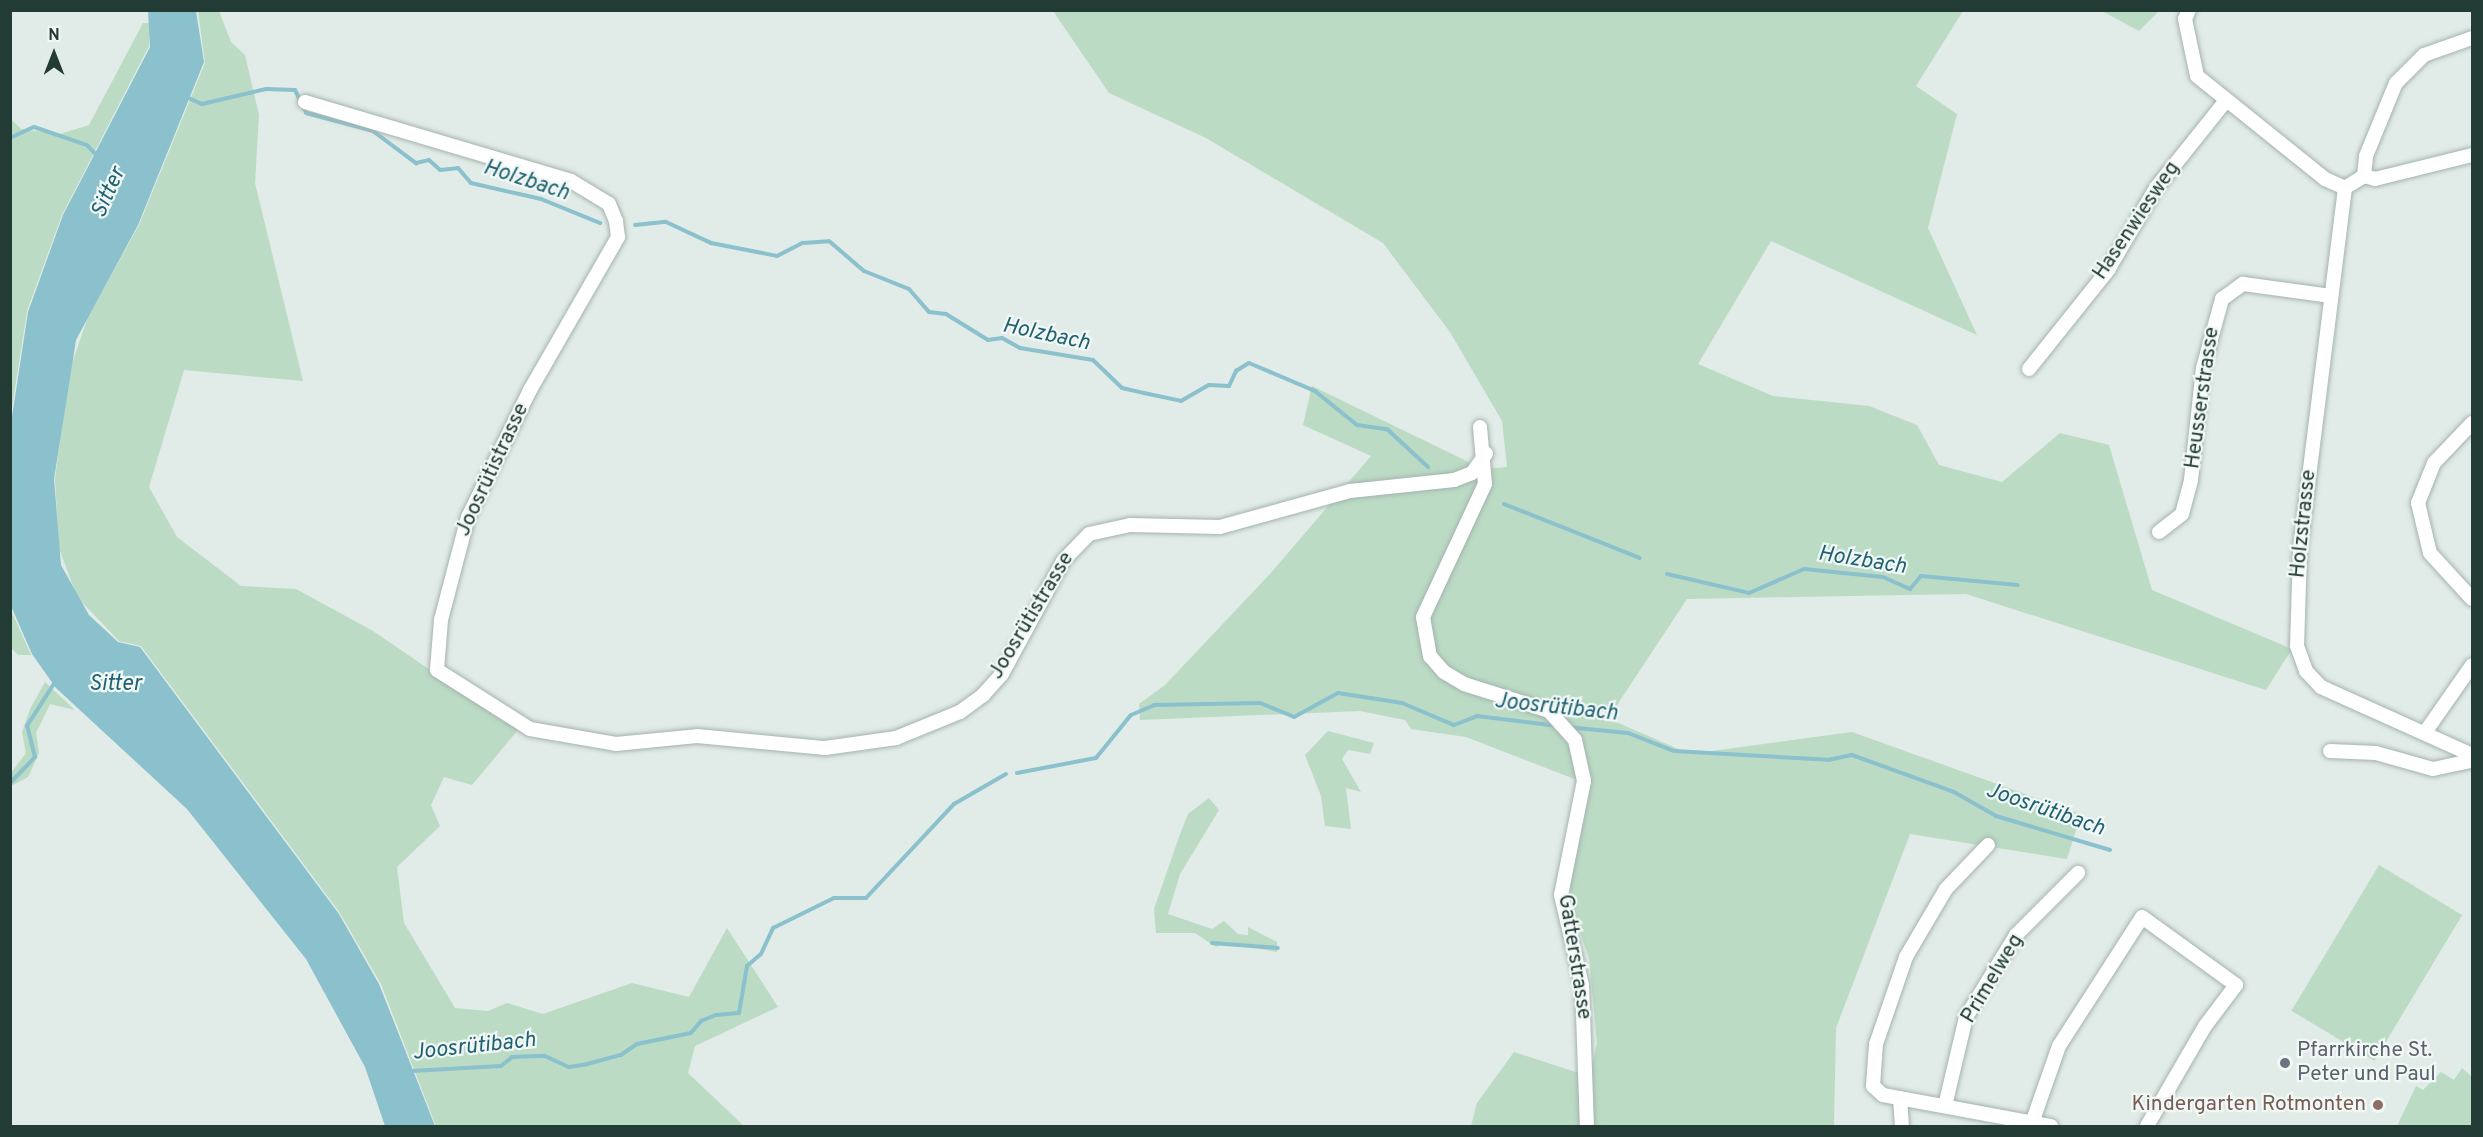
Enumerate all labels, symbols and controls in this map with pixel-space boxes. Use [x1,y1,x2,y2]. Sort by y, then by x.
north arrow [24,24,84,84]
text: N [48,26,60,46]
water label: Holzbach [480,155,572,207]
street label: Hasenwiesweg [2088,157,2186,285]
water label: Sitter [86,164,132,222]
water label: Holzbach [1000,313,1092,357]
street label: Heusserstrasse [2181,325,2225,471]
street label: Joosrütistrasse [451,399,535,541]
street label: Holzstrasse [2286,469,2322,579]
water label: Holzbach [1816,541,1908,581]
street label: Joosrütistrasse [984,548,1080,684]
water label: Sitter [89,672,141,698]
water label: Joosrütibach [1493,688,1619,728]
water label: Joosrütibach [1982,777,2108,843]
street label: Gatterstrasse [1552,893,1596,1021]
street label: Primelweg [1956,930,2030,1028]
water label: Joosrütibach [411,1027,537,1067]
place label: Pfarrkirche St. Peter und Paul [2297,1038,2436,1088]
marker: Pfarrkirche St. Peter und Paul [2278,1056,2292,1070]
place label: Kindergarten Rotmonten [2132,1092,2366,1118]
marker: Kindergarten Rotmonten [2371,1098,2385,1112]

